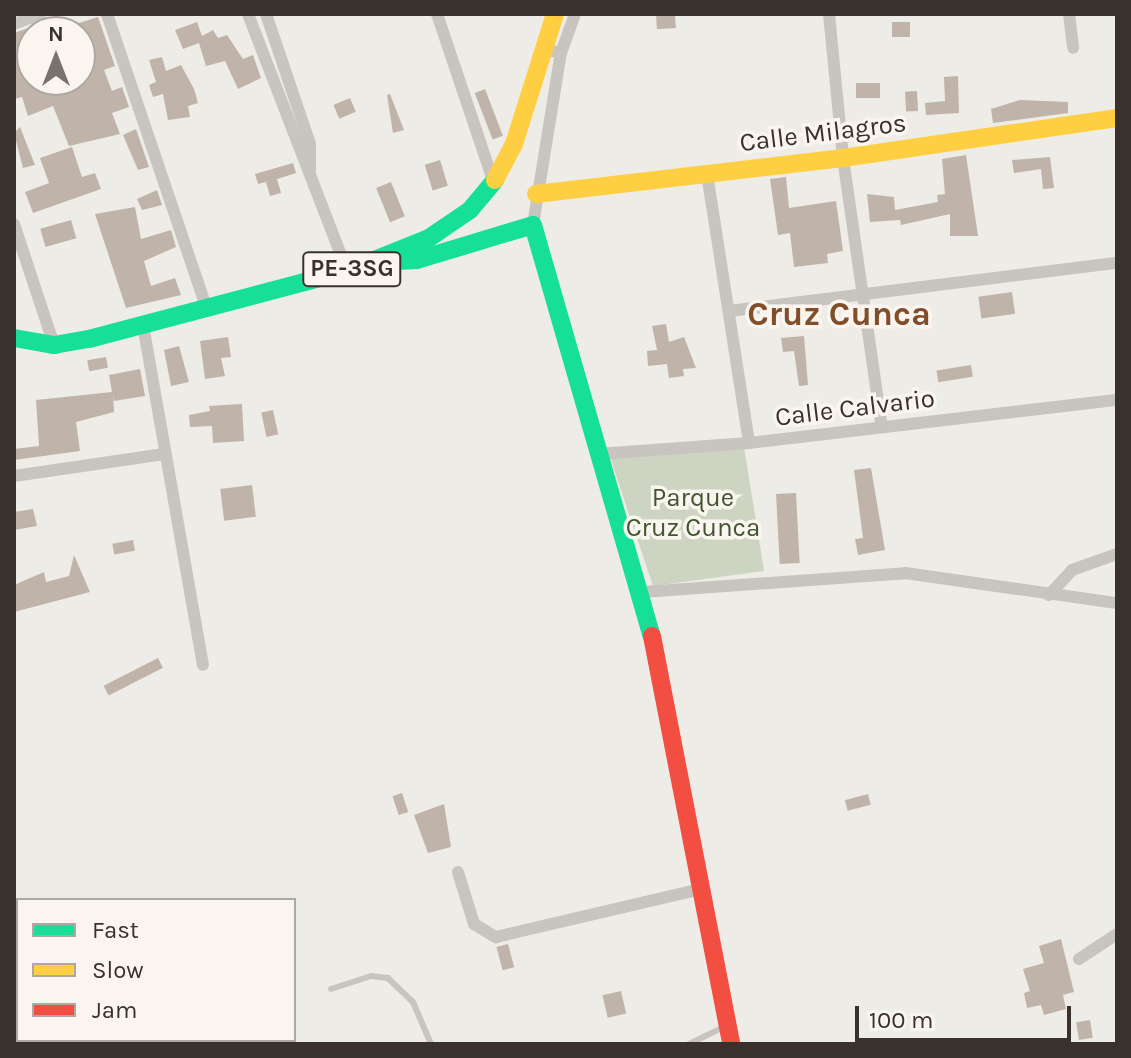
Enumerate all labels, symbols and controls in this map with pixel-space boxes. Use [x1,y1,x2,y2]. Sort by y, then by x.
north arrow [16,16,96,96]
text: N [48,21,64,47]
street label: Calle Milagros [738,107,908,159]
road number: PE-3SG [302,249,402,289]
district label: Cruz Cunca [747,295,931,335]
street label: Calle Calvario [773,383,937,433]
park label: Parque Cruz Cunca [626,482,760,544]
legend [16,898,296,1042]
text: Fast [92,916,139,944]
text: Slow [92,956,144,984]
scale bar [859,990,1075,1040]
text: Jam [92,996,137,1024]
text: 100 m [869,1006,934,1034]

